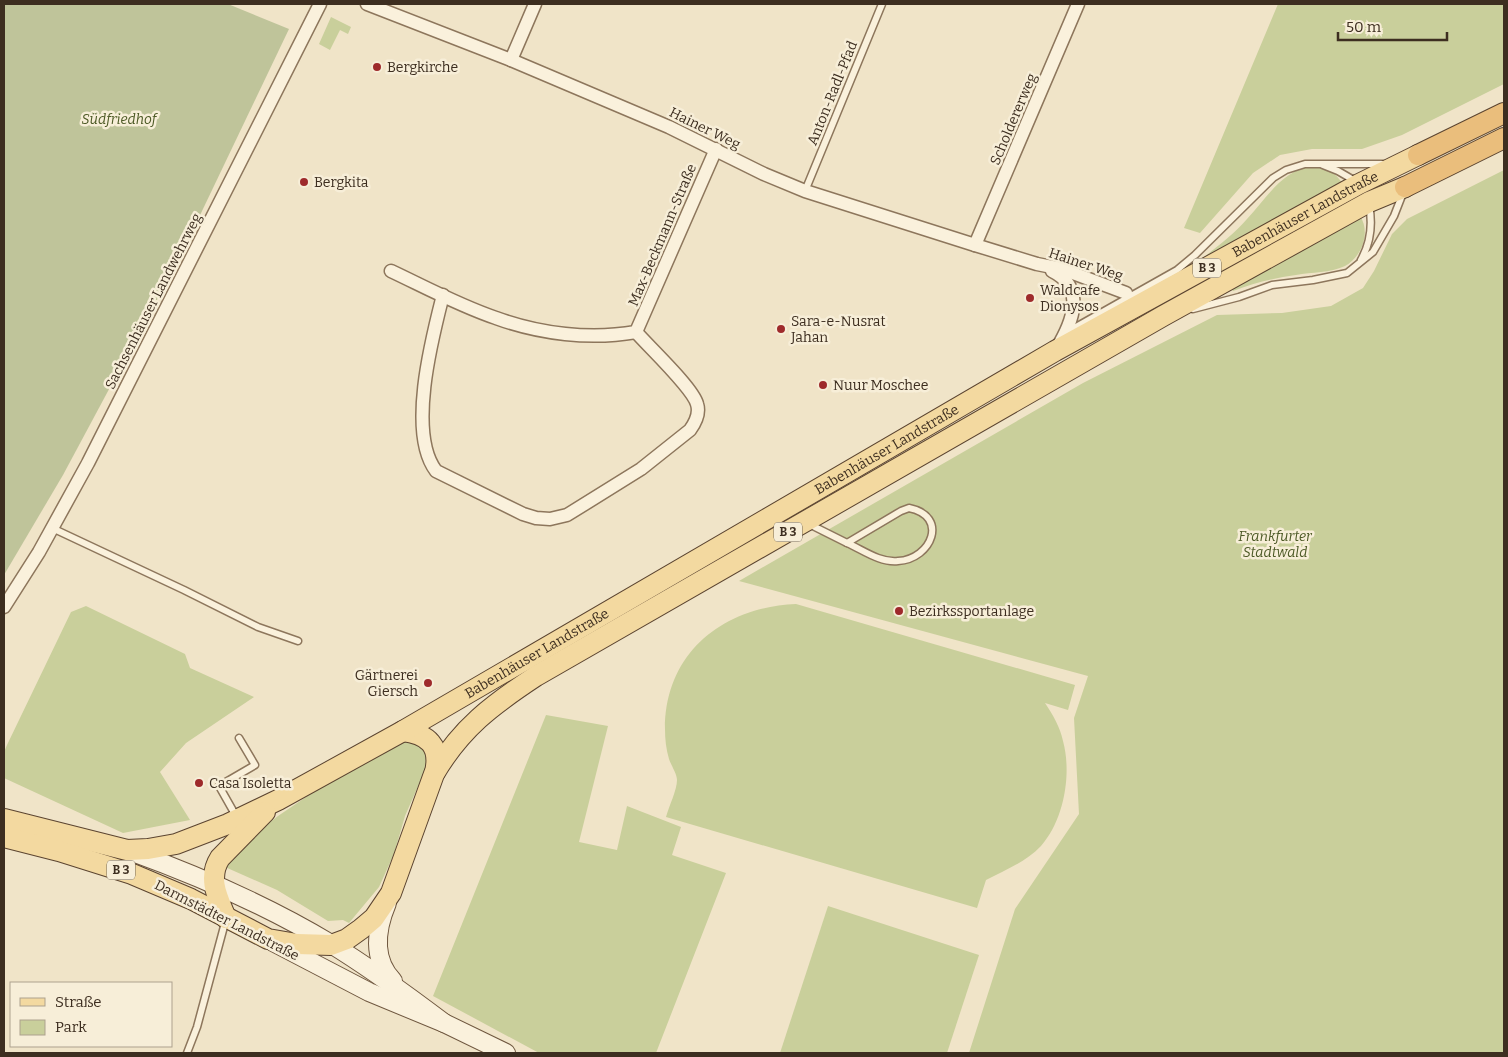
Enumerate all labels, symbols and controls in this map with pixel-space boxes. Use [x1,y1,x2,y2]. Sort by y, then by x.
scale bar [1338,10,1447,42]
text: 50 m [1346,18,1382,36]
street label: Anton-Radl-Pfad [804,39,861,148]
place label: Bergkirche [387,59,458,76]
marker: Bergkirche [371,61,383,73]
street label: Scholdererweg [986,71,1041,168]
street label: Hainer Weg [666,104,743,153]
park label: Südfriedhof [82,111,159,128]
street label: Max-Beckmann-Straße [625,161,700,309]
street label: Babenhäuser Landstraße [1229,168,1381,261]
place label: Bergkita [314,174,369,191]
marker: Bergkita [298,176,310,188]
street label: Sachsenhäuser Landwehrweg [102,210,205,392]
street label: Hainer Weg [1047,244,1125,285]
road number: B 3 [1193,258,1221,278]
place label: Waldcafe Dionysos [1040,282,1100,315]
marker: Waldcafe Dionysos [1024,292,1036,304]
place label: Sara-e-Nusrat Jahan [790,313,886,346]
marker: Sara-e-Nusrat Jahan [775,323,787,335]
place label: Nuur Moschee [833,377,928,394]
marker: Nuur Moschee [817,379,829,391]
street label: Babenhäuser Landstraße [812,401,962,498]
road number: B 3 [774,522,802,542]
park label: Frankfurter Stadtwald [1238,528,1313,561]
place label: Bezirkssportanlage [909,603,1034,620]
street label: Babenhäuser Landstraße [462,605,612,702]
marker: Bezirkssportanlage [893,605,905,617]
place label: Gärtnerei Giersch [355,667,418,700]
marker: Gärtnerei Giersch [422,677,434,689]
place label: Casa Isoletta [209,775,292,792]
marker: Casa Isoletta [193,777,205,789]
road number: B 3 [107,860,135,880]
street label: Darmstädter Landstraße [152,877,302,964]
legend [10,982,172,1047]
text: Straße [55,993,101,1011]
text: Park [55,1018,87,1036]

